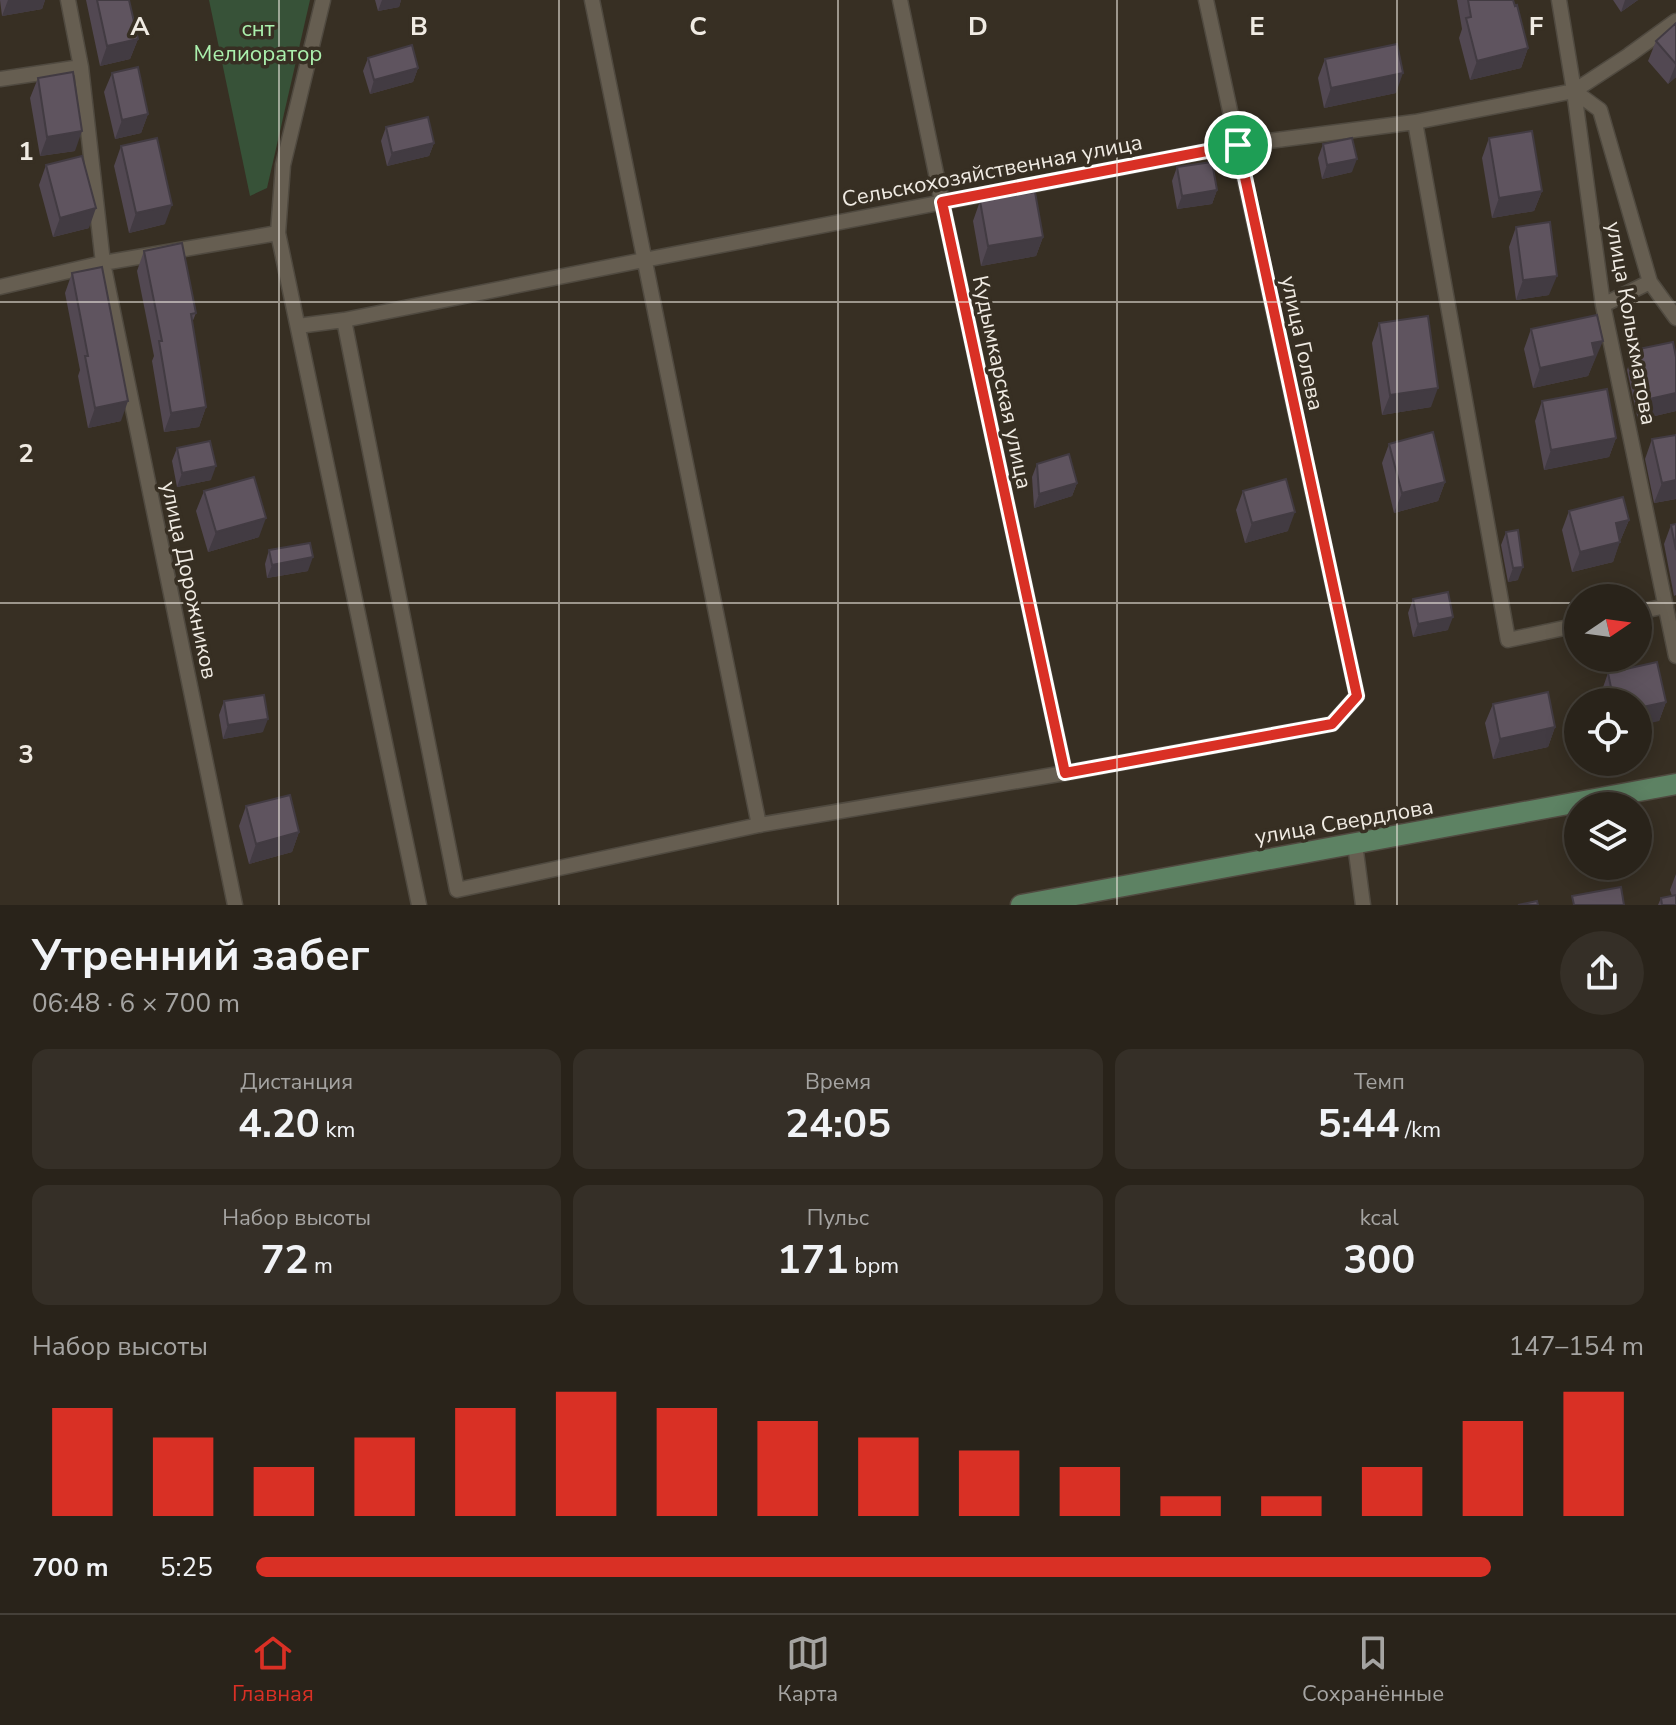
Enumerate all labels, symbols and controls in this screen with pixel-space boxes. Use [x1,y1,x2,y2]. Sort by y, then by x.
text: A [130,9,150,44]
text: B [410,9,428,44]
text: C [689,9,707,44]
text: D [968,9,988,44]
text: E [1249,9,1265,44]
text: F [1529,9,1543,44]
park label: снт Мелиоратор [194,14,322,69]
pin [1204,111,1272,179]
icon: arrive [1216,123,1260,167]
street label: Сельскохозяйственная улица [839,127,1145,215]
text: 1 [18,134,34,169]
street label: улица Колыхматова [1598,219,1664,427]
street label: Кудымкарская улица [965,273,1039,492]
street label: улица Голева [1273,273,1331,413]
text: 2 [18,436,34,471]
street label: улица Дорожников [153,479,225,682]
north arrow [1564,584,1652,672]
map controls [1564,584,1652,880]
button: locate [1564,688,1652,776]
text: 3 [18,737,34,772]
street label: улица Свердлова [1253,792,1436,852]
button: layers [1564,792,1652,880]
text: Утренний забег [32,926,370,986]
button: share [1560,931,1644,1015]
text: 06:48 · 6 × 700 m [32,986,240,1021]
text: Дистанция [240,1067,353,1097]
text: Время [805,1067,871,1097]
text: Темп [1354,1067,1405,1097]
text: 4.20 [238,1097,320,1151]
text: 24:05 [785,1097,891,1151]
text: 5:44 [1318,1097,1399,1151]
text: km [320,1115,355,1145]
text: /km [1399,1115,1441,1145]
text: Набор высоты [222,1203,371,1233]
text: Пульс [807,1203,869,1233]
text: kcal [1360,1203,1399,1233]
text: 72 [260,1233,308,1287]
text: 171 [777,1233,849,1287]
text: 300 [1343,1233,1415,1287]
text: m [308,1251,333,1281]
text: bpm [849,1251,899,1281]
text: Набор высоты [32,1329,208,1364]
text: 147–154 m [1508,1329,1644,1364]
text: 700 m [32,1550,109,1585]
text: 5:25 [160,1550,213,1585]
tab: Главная [232,1631,314,1709]
tab: Карта [778,1631,838,1709]
tab: Сохранённые [1302,1631,1444,1709]

